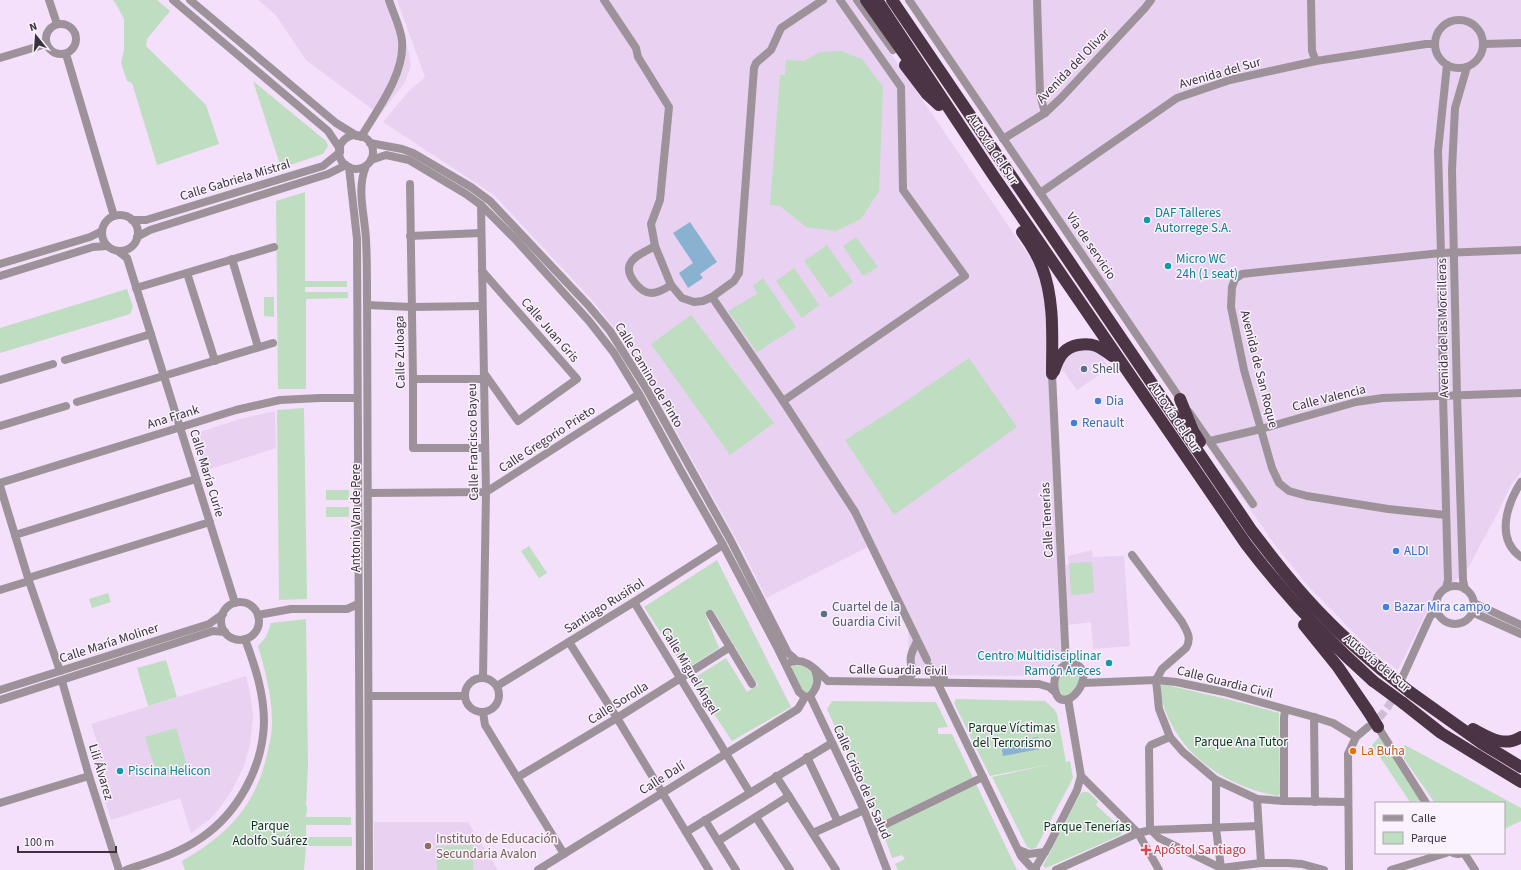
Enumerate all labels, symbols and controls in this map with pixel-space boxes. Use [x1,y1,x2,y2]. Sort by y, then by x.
north arrow [16,16,56,56]
text: N [28,19,39,35]
street label: Avenida del Olivar [1033,24,1114,107]
street label: Avenida del Sur [1177,53,1263,93]
street label: Autovía del Sur [963,110,1023,189]
street label: Calle Gabriela Mistral [178,155,292,205]
place label: DAF Talleres Autorrege S.A. [1155,204,1231,237]
street label: Vía de servicio [1062,209,1120,283]
marker: DAF Talleres Autorrege S.A. [1142,215,1152,225]
place label: Micro WC 24h (1 seat) [1176,250,1238,283]
street label: Avenida de las Morcilleras [1433,258,1453,398]
marker: Micro WC 24h (1 seat) [1163,261,1173,271]
street label: Calle Juan Gris [517,294,584,367]
street label: Avenida de San Roque [1236,308,1282,430]
street label: Calle Zuloaga [390,315,410,389]
street label: Calle Camino de Pinto [610,319,688,431]
place label: Shell [1092,360,1119,378]
marker: Shell [1079,364,1089,374]
street label: Autovía del Sur [1145,378,1206,456]
street label: Calle Valencia [1290,380,1368,416]
street label: Calle Francisco Bayeu [463,383,483,501]
place label: Dia [1106,392,1124,410]
marker: Dia [1093,396,1103,406]
street label: Ana Frank [145,400,202,433]
street label: Calle Gregorio Prieto [495,401,599,477]
place label: Renault [1082,414,1125,432]
marker: Renault [1069,418,1079,428]
street label: Calle María Curie [185,427,229,519]
street label: Antonio Van de Pere [347,464,365,572]
street label: Calle Tenerías [1036,481,1058,558]
place label: ALDI [1404,542,1429,560]
marker: ALDI [1391,546,1401,556]
street label: Santiago Rusiñol [560,574,648,638]
place label: Cuartel de la Guardia Civil [832,598,901,631]
place label: Bazar Mira campo [1394,598,1490,616]
marker: Bazar Mira campo [1381,602,1391,612]
marker: Cuartel de la Guardia Civil [819,609,829,619]
street label: Calle María Moliner [57,618,162,668]
street label: Calle Miguel Ángel [657,624,723,718]
street label: Autovía del Sur [1340,630,1414,696]
place label: Centro Multidisciplinar Ramón Areces [977,647,1102,680]
marker: Centro Multidisciplinar Ramón Areces [1104,658,1114,668]
street label: Calle Guardia Civil [849,660,947,680]
street label: Calle Guardia Civil [1175,661,1275,703]
street label: Calle Sorolla [584,677,652,729]
park label: Parque Víctimas del Terrorismo [968,719,1056,752]
street label: Calle Cristo de la Salud [829,722,895,842]
park label: Parque Ana Tutor [1194,733,1288,751]
street label: Lilí Álvarez [84,742,118,803]
place label: La Buha [1361,742,1405,760]
marker: La Buha [1348,746,1358,756]
street label: Calle Dalí [636,757,689,799]
place label: Piscina Helicon [128,762,211,780]
marker: Piscina Helicon [115,766,125,776]
legend [1375,802,1505,854]
text: Calle [1411,810,1436,827]
park label: Parque Adolfo Suárez [233,817,308,850]
park label: Parque Tenerías [1044,818,1131,836]
scale bar [18,828,116,854]
place label: Instituto de Educación Secundaria Avalon [436,830,558,863]
text: Parque [1411,830,1447,847]
text: 100 m [24,834,54,851]
marker: Instituto de Educación Secundaria Avalon [423,841,433,851]
place label: Apóstol Santiago [1154,841,1246,859]
marker: Apóstol Santiago [1141,845,1151,855]

